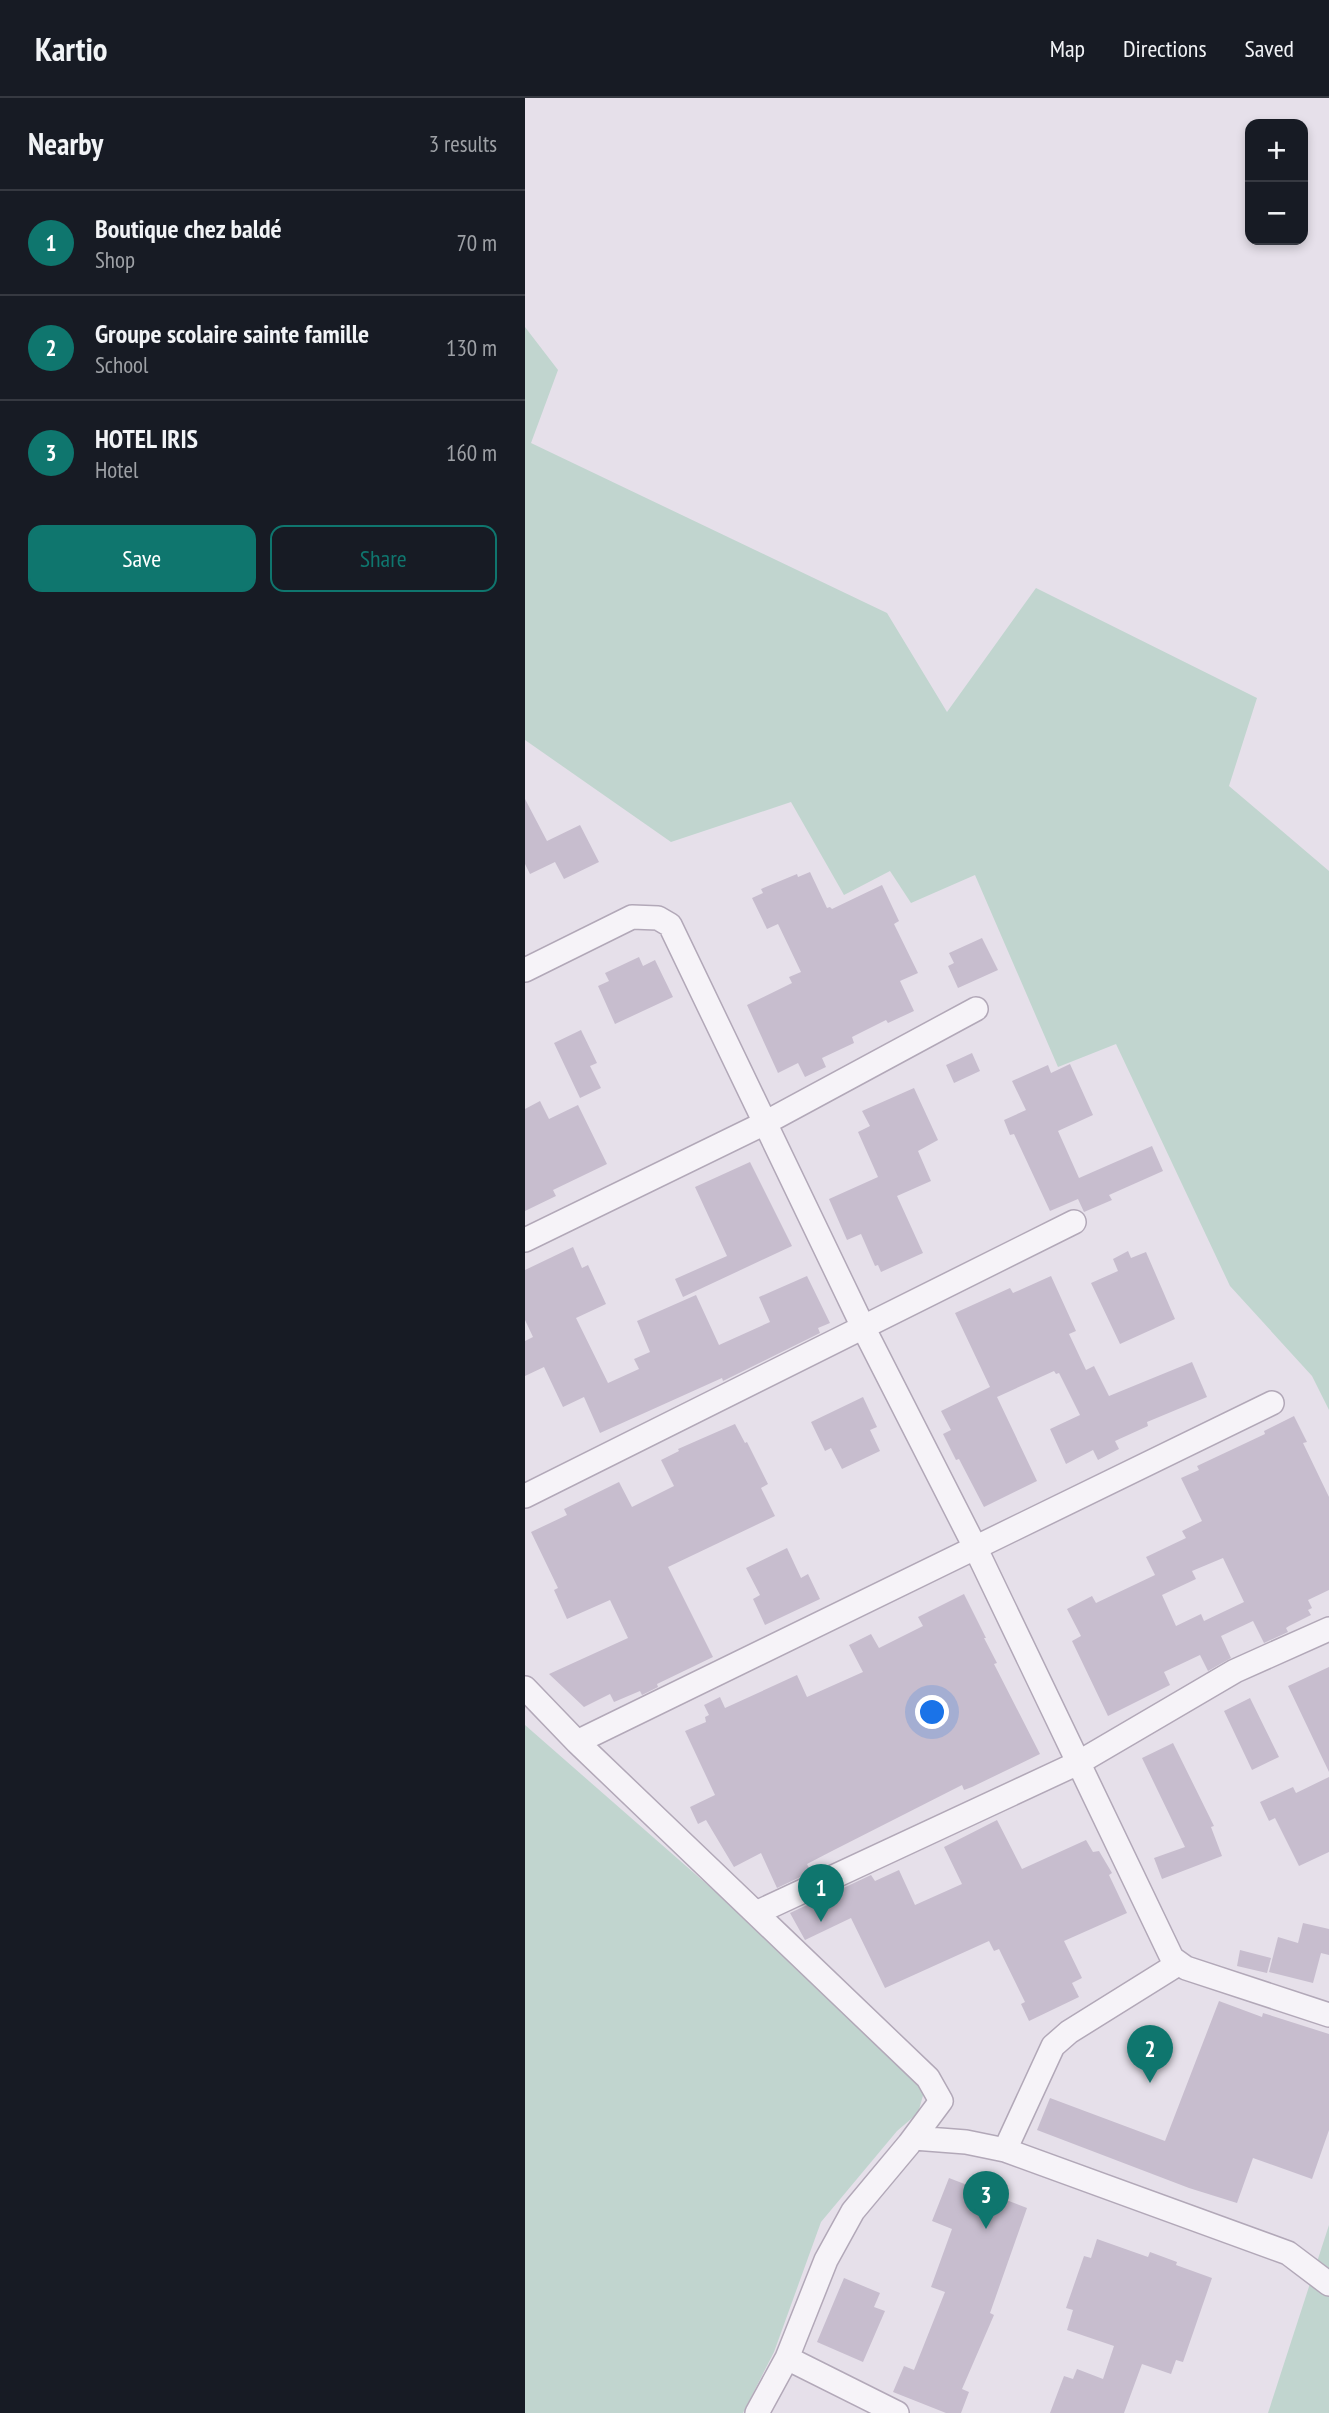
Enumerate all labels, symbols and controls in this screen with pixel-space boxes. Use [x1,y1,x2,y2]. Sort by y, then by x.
text: Kartio [35,27,108,70]
text: Map [1050,33,1085,64]
text: Directions [1123,33,1207,64]
text: Saved [1245,33,1294,64]
map controls [1245,119,1308,245]
button: + [1245,119,1308,182]
text: Nearby [28,124,103,163]
text: 3 results [429,129,497,158]
button: − [1245,182,1308,245]
text: Boutique chez baldé [95,212,282,245]
text: 1 [46,228,57,257]
text: 70 m [456,228,497,257]
text: Shop [95,245,135,274]
text: Groupe scolaire sainte famille [95,317,369,350]
text: 2 [46,333,57,362]
text: 130 m [446,333,497,362]
text: School [95,350,148,379]
text: HOTEL IRIS [95,422,198,455]
text: 3 [46,438,57,467]
text: 160 m [446,438,497,467]
text: Hotel [95,455,138,484]
button: Save [28,525,256,592]
button: Share [270,525,497,592]
your location [915,1695,949,1729]
pin: 1 [798,1864,844,1922]
pin: 2 [1127,2025,1173,2083]
pin: 3 [963,2171,1009,2229]

